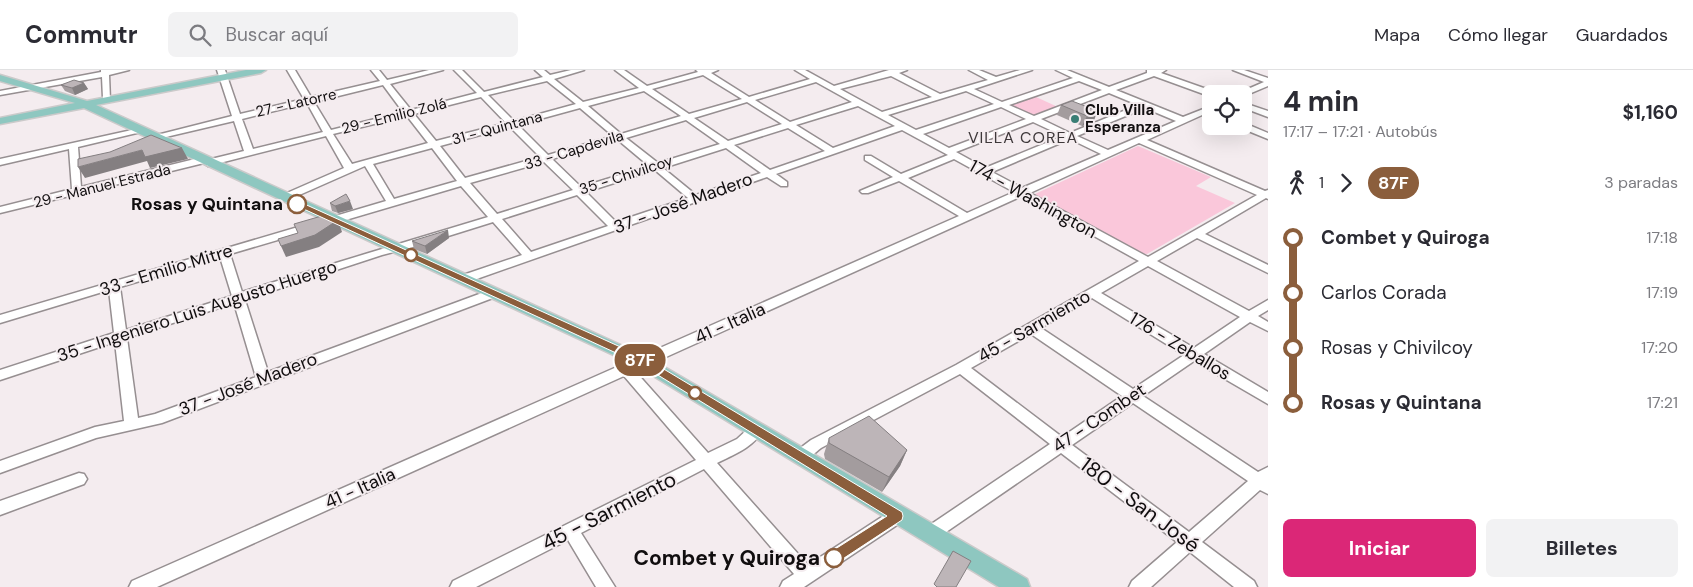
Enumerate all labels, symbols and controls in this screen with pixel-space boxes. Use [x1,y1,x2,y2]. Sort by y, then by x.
search box [168,12,518,57]
text: Commutr [25,19,138,50]
icon: search [186,21,214,49]
text: Buscar aquí [226,22,328,47]
text: Mapa [1374,23,1420,47]
text: Cómo llegar [1448,23,1548,47]
text: Guardados [1576,23,1668,47]
text: 4 min [1283,83,1359,120]
street label: 27 - Latorre [254,84,338,122]
map controls [1202,85,1252,135]
button: locate [1202,85,1252,135]
street label: 29 - Emilio Zolá [339,93,449,139]
place label: Club Villa Esperanza [1085,100,1161,137]
text: $1,160 [1623,100,1678,125]
street label: 31 - Quintana [450,106,544,150]
marker: Club Villa Esperanza [1069,113,1081,125]
text: 17:17 – 17:21 · Autobús [1283,121,1438,142]
street label: 33 - Capdevila [522,125,626,175]
district label: VILLA COREA [968,127,1078,148]
street label: 35 - Chivilcoy [577,150,676,200]
street label: 174 - Washington [965,154,1101,244]
street label: 29 - Manuel Estrada [31,159,173,213]
street label: 37 - José Madero [610,167,756,239]
icon: walk [1283,169,1311,197]
icon: forward [1332,169,1360,197]
text: 87F [1378,171,1409,195]
text: 1 [1319,172,1324,193]
text: 3 paradas [1604,172,1678,193]
place label: Rosas y Quintana [131,192,283,216]
marker: Rosas y Quintana [287,194,307,214]
text: Combet y Quiroga [1321,225,1490,250]
text: 17:18 [1647,227,1678,248]
street label: 33 - Emilio Mitre [97,238,235,302]
unlabelled marker [404,248,418,262]
street label: 35 - Ingeniero Luis Augusto Huergo [54,254,340,368]
text: Carlos Corada [1321,280,1447,305]
text: 17:19 [1646,282,1678,303]
street label: 45 - Sarmiento [973,284,1095,368]
street label: 41 - Italia [691,297,769,349]
street label: 176 - Zeballos [1125,306,1235,386]
text: Rosas y Chivilcoy [1321,335,1473,360]
text: 17:20 [1641,337,1678,358]
line badge: 87F [611,344,669,376]
street label: 37 - José Madero [175,347,321,421]
text: 87F [625,348,655,372]
street label: 47 - Combet [1048,378,1150,458]
unlabelled marker [688,386,702,400]
text: Rosas y Quintana [1321,390,1482,415]
text: 17:21 [1647,392,1678,413]
street label: 180 - San José [1075,451,1206,559]
street label: 41 - Italia [321,462,399,514]
street label: 45 - Sarmiento [537,465,681,557]
button: Iniciar [1283,519,1476,577]
button: Billetes [1486,519,1678,577]
place label: Combet y Quiroga [634,544,820,572]
marker: Combet y Quiroga [824,548,844,568]

